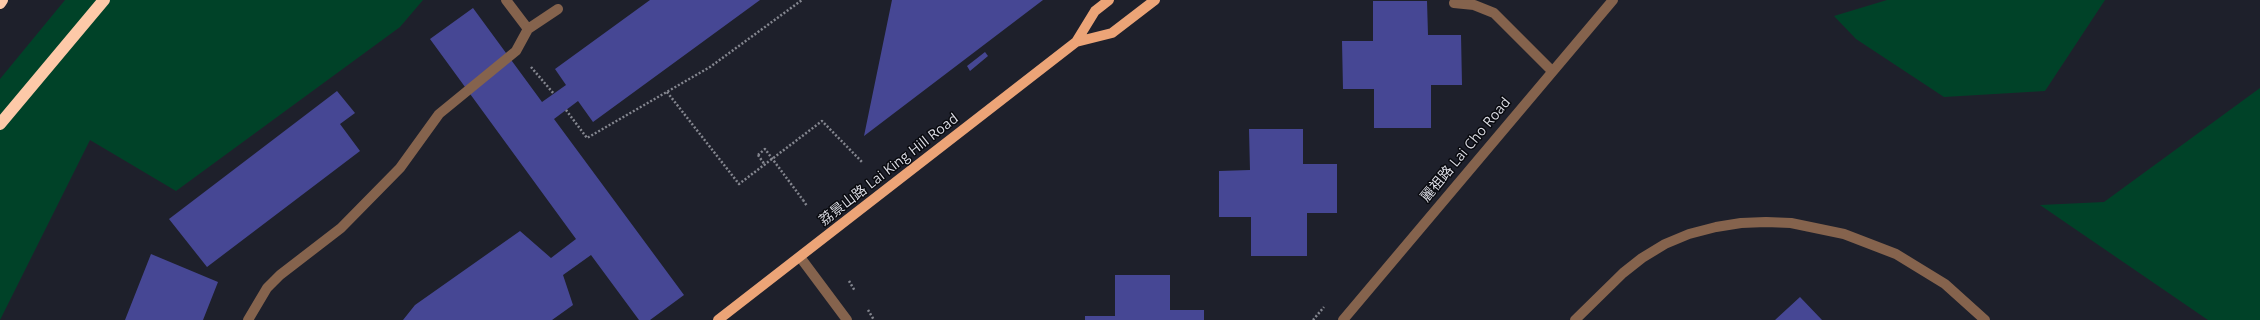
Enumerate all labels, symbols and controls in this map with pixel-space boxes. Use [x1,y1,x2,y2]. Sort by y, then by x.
street label: 麗祖路 Lai Cho Road [1418,95,1514,205]
street label: 荔景山路 Lai King Hill Road [816,110,962,230]

